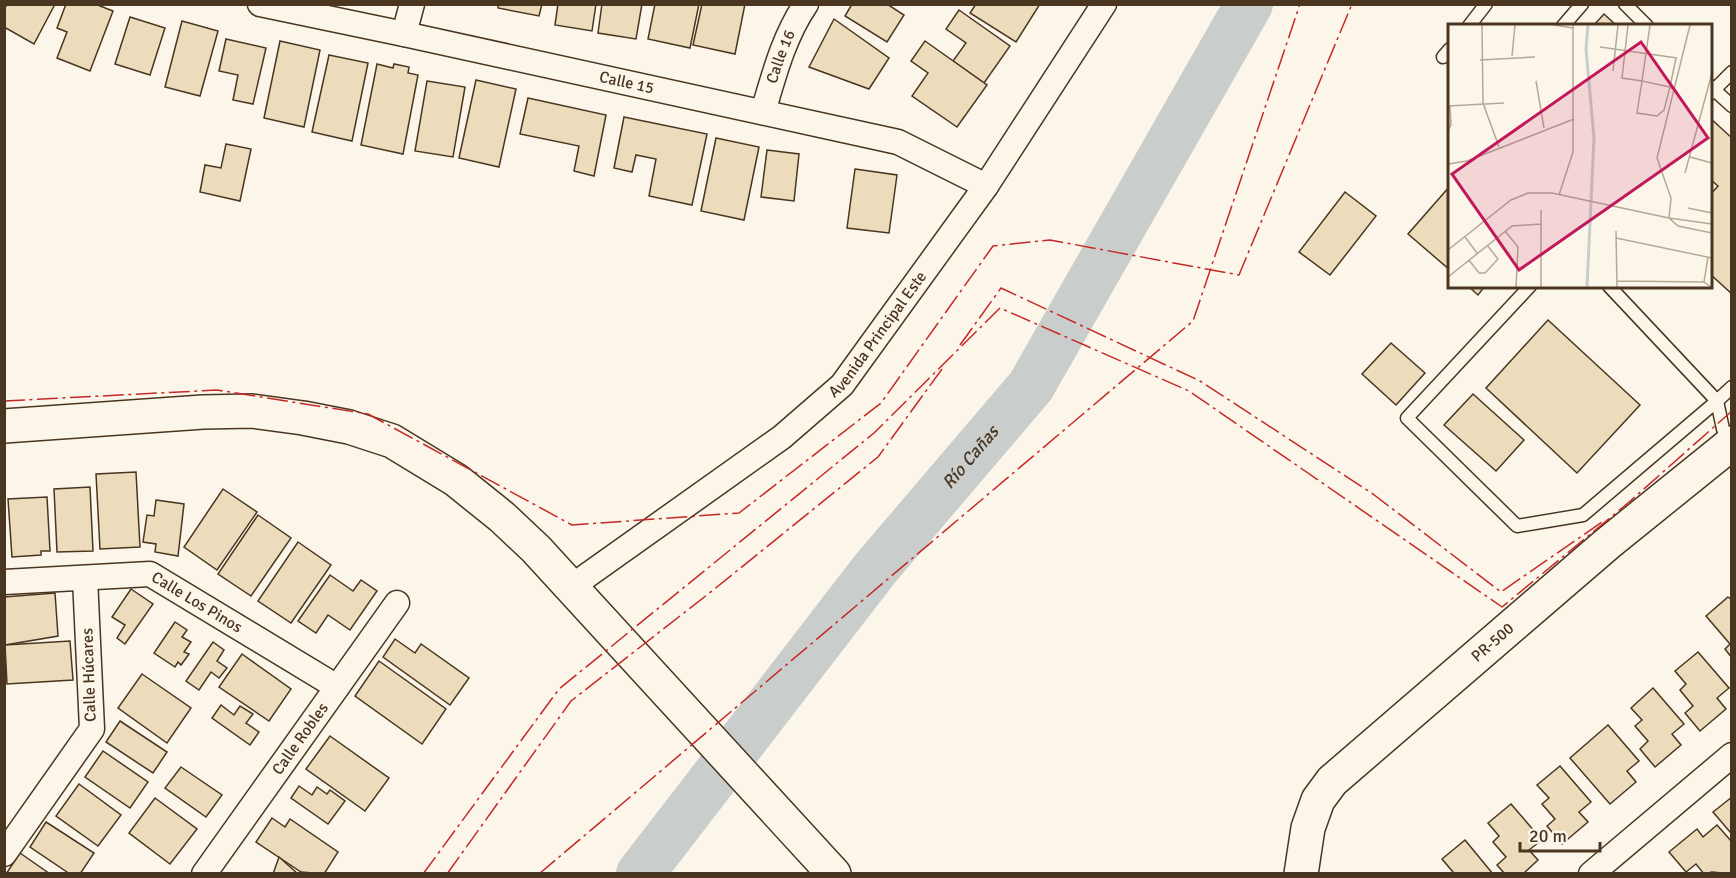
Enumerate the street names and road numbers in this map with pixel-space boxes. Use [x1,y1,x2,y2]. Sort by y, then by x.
street label: Calle 16 [762,27,800,86]
street label: Calle 15 [597,67,656,98]
street label: Avenida Principal Este [825,267,931,402]
street label: Calle Los Pinos [148,567,246,637]
street label: PR-500 [1467,619,1518,666]
street label: Calle Húcares [77,628,101,722]
street label: Calle Robles [268,699,333,779]

